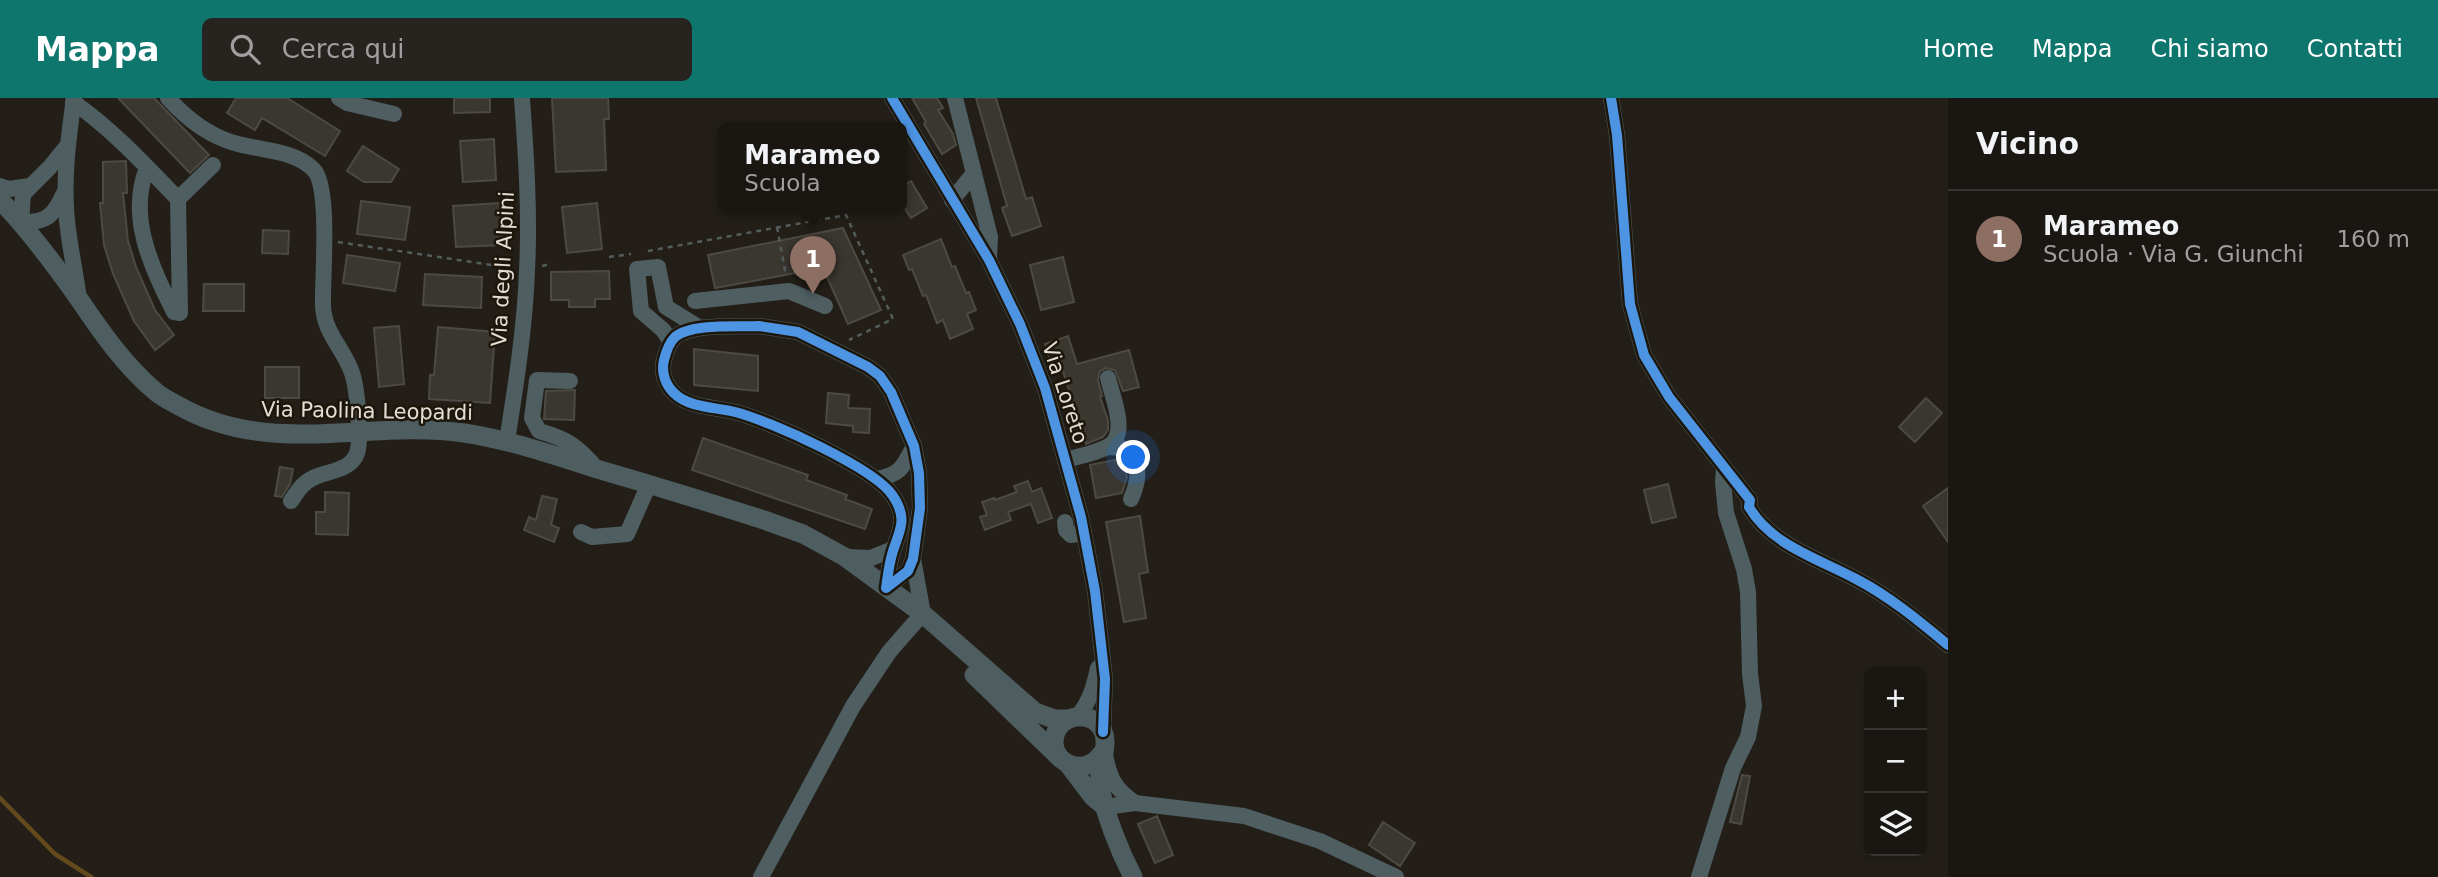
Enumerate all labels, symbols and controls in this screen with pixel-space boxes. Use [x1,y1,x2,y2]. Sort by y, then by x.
search box [202,18,692,81]
text: Mappa [35,30,160,69]
icon: search [226,30,264,68]
text: Cerca qui [282,34,405,64]
text: Home [1923,35,1994,63]
text: Mappa [2032,35,2113,63]
text: Chi siamo [2151,35,2269,63]
text: Contatti [2307,35,2403,63]
popup [718,122,907,213]
text: Vicino [1976,126,2079,161]
text: Marameo [744,140,881,170]
text: Scuola [744,170,821,196]
street label: Via degli Alpini [487,191,519,347]
text: Marameo [2043,211,2179,241]
text: 1 [1991,226,2007,252]
text: 160 m [2336,226,2410,252]
pin: 1 [790,236,836,294]
text: Scuola · Via G. Giunchi [2043,241,2304,267]
street label: Via Loreto [1037,339,1093,447]
street label: Via Paolina Leopardi [261,397,473,425]
your location [1116,440,1150,474]
map controls [1864,667,1927,856]
button: + [1864,667,1927,730]
button: − [1864,730,1927,793]
button: layers [1864,793,1927,856]

